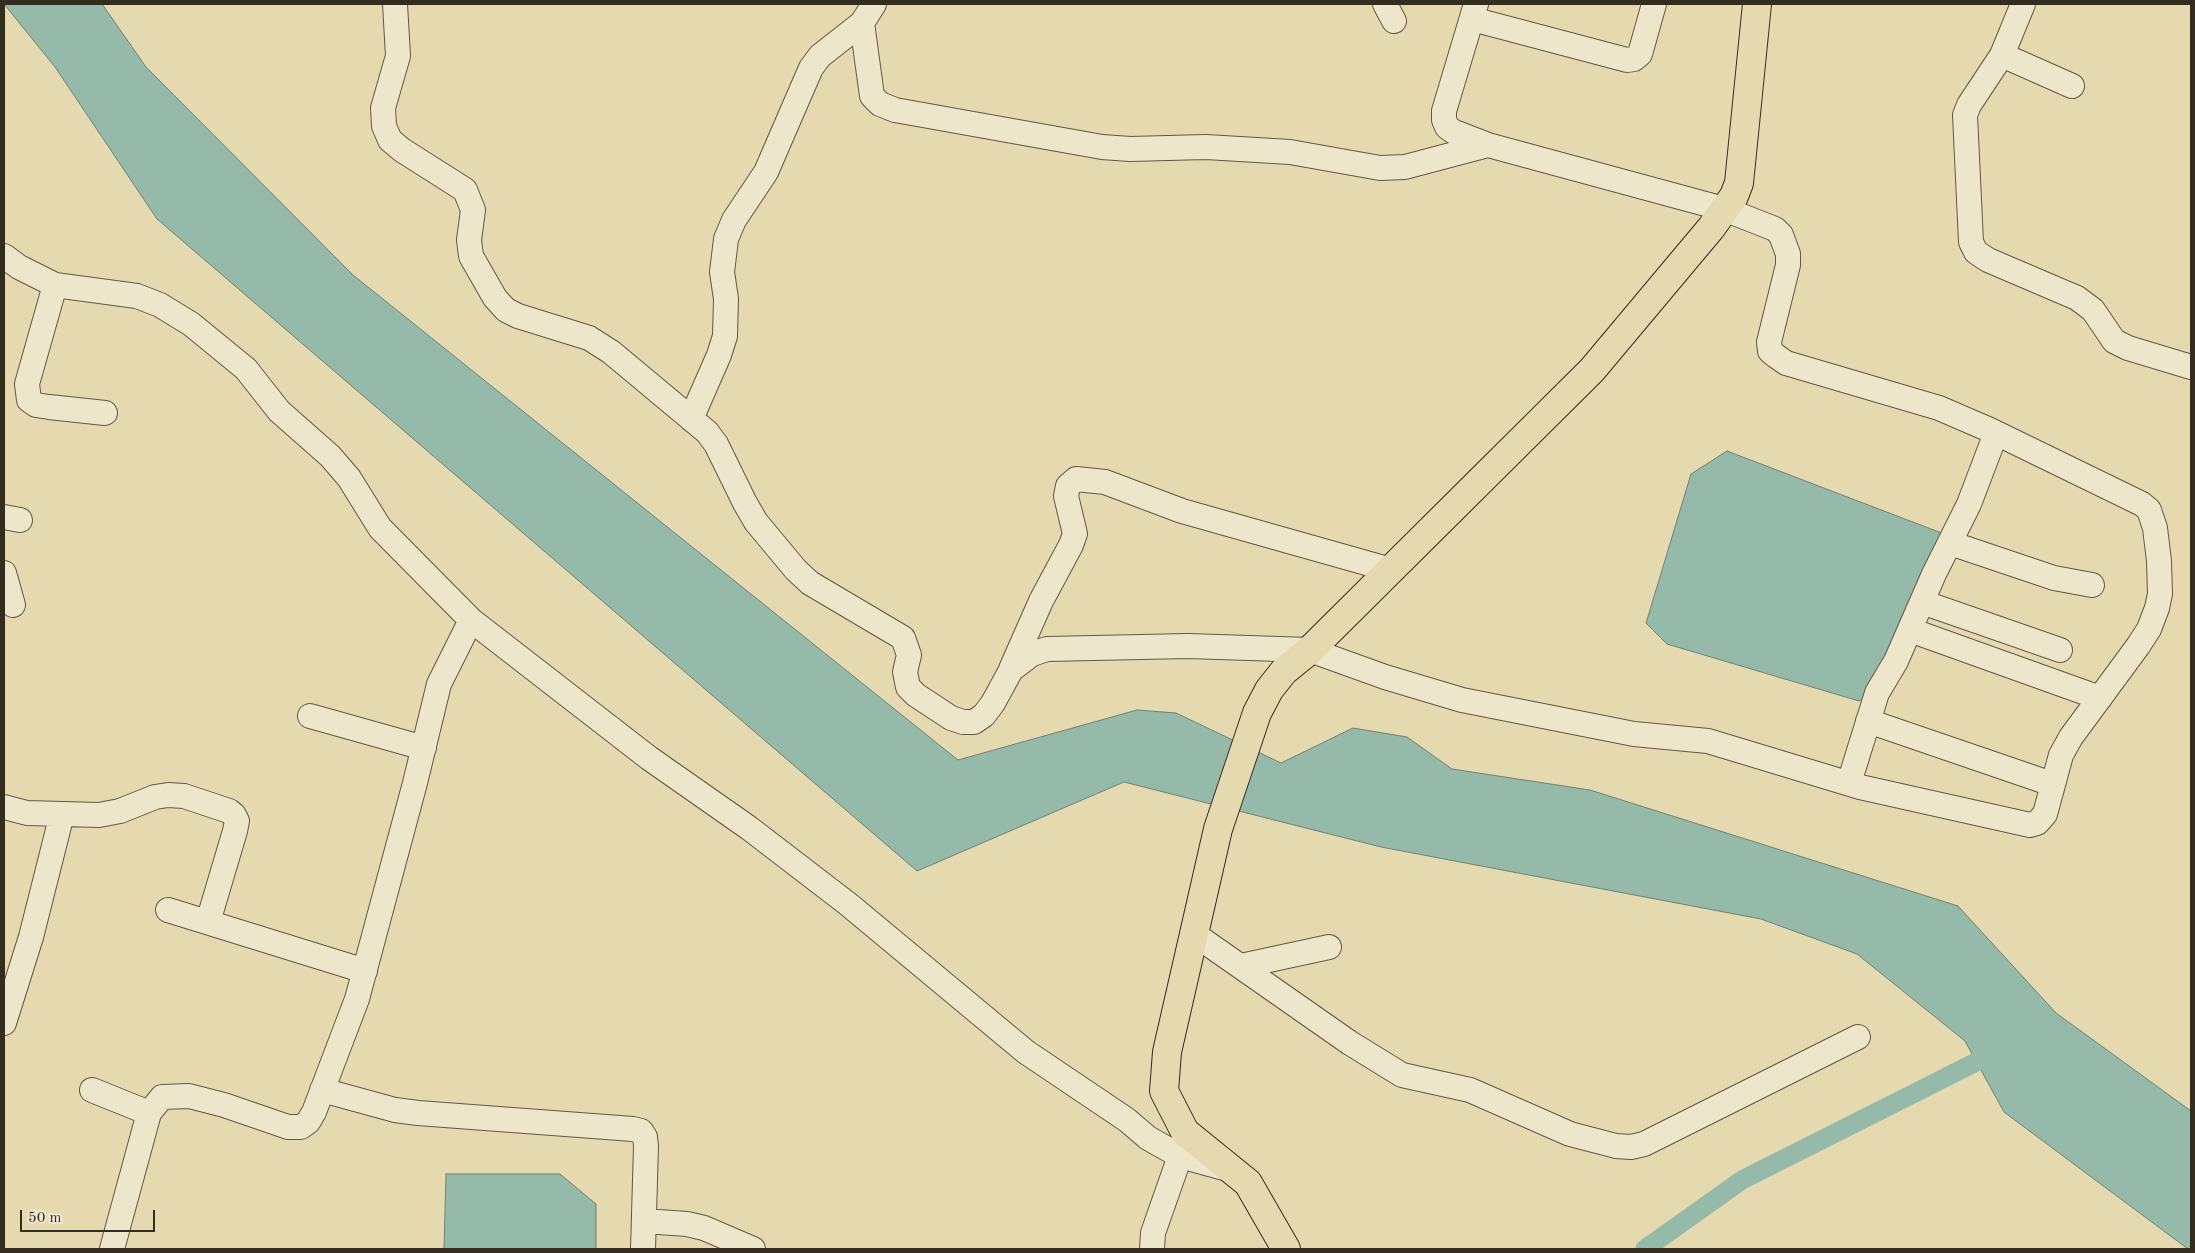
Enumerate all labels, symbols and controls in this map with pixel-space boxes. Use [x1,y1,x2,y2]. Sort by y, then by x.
scale bar [22,1200,158,1232]
text: 50 m [28,1211,62,1226]

